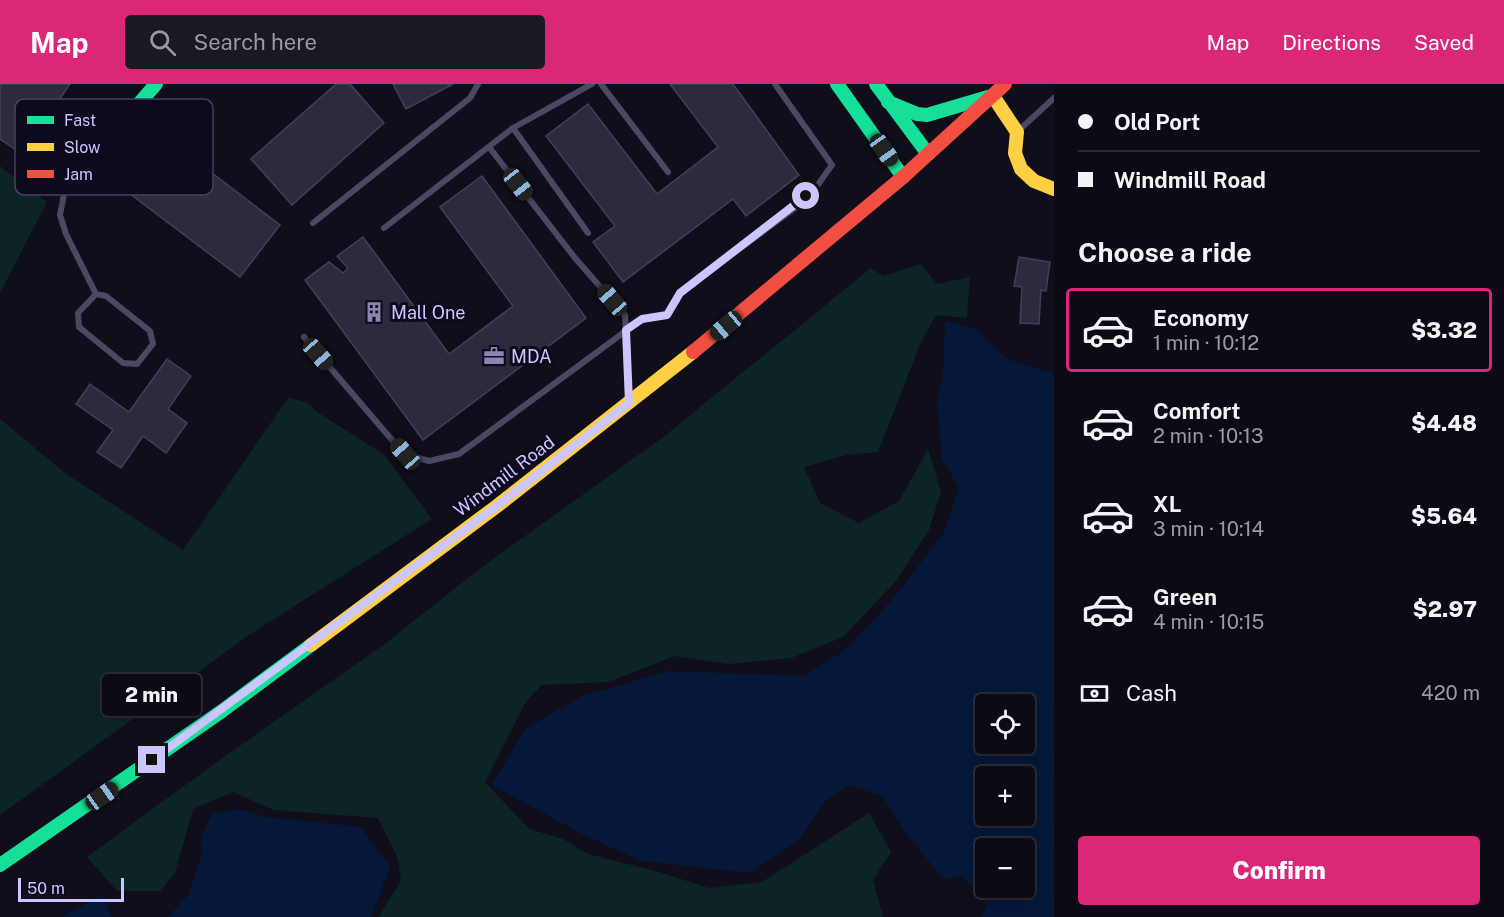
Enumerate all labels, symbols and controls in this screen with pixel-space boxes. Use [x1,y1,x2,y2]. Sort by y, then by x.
search box [125,15,545,69]
text: Map [30,26,89,59]
icon: search [146,26,179,59]
text: Search here [194,29,317,55]
text: Map [1207,30,1249,55]
text: Directions [1282,30,1381,55]
text: Saved [1414,30,1474,55]
legend [15,99,213,195]
text: Old Port [1114,109,1200,135]
text: Fast [64,111,96,130]
car [866,130,902,170]
text: Slow [64,138,101,157]
car [500,164,536,204]
text: Jam [64,165,93,184]
text: Windmill Road [1114,167,1266,193]
route start [792,182,819,209]
text: Choose a ride [1078,236,1252,268]
car [593,281,631,319]
building icon: Mall One [362,300,386,324]
place label: Mall One [391,302,466,323]
icon: car [1081,303,1135,357]
text: Economy [1153,305,1249,331]
car [706,308,746,344]
text: $3.32 [1411,317,1477,343]
text: 1 min · 10:12 [1153,331,1259,355]
car [299,335,337,373]
office icon: MDA [482,344,506,368]
place label: MDA [511,346,552,367]
icon: car [1081,396,1135,450]
text: Comfort [1153,398,1240,424]
text: $4.48 [1411,410,1477,436]
text: 2 min · 10:13 [1153,424,1264,448]
street label: Windmill Road [449,431,559,521]
car [386,435,424,473]
icon: car [1081,489,1135,543]
text: XL [1153,491,1181,517]
text: $5.64 [1411,503,1477,529]
text: 3 min · 10:14 [1153,517,1264,541]
icon: car [1081,582,1135,636]
text: Green [1153,584,1217,610]
text: $2.97 [1413,596,1477,622]
text: 4 min · 10:15 [1153,610,1264,634]
callout: 2 min [102,673,201,715]
icon: cash [1078,677,1111,710]
text: Cash [1126,680,1177,706]
text: 420 m [1421,681,1480,705]
text: 2 min [125,683,178,707]
map controls [975,694,1035,898]
button: locate [975,694,1035,754]
route end [138,746,165,773]
button: + [975,766,1035,826]
car [82,778,122,814]
button: Confirm [1078,836,1480,905]
button: − [975,838,1035,898]
scale bar [18,875,124,902]
text: 50 m [27,879,65,898]

